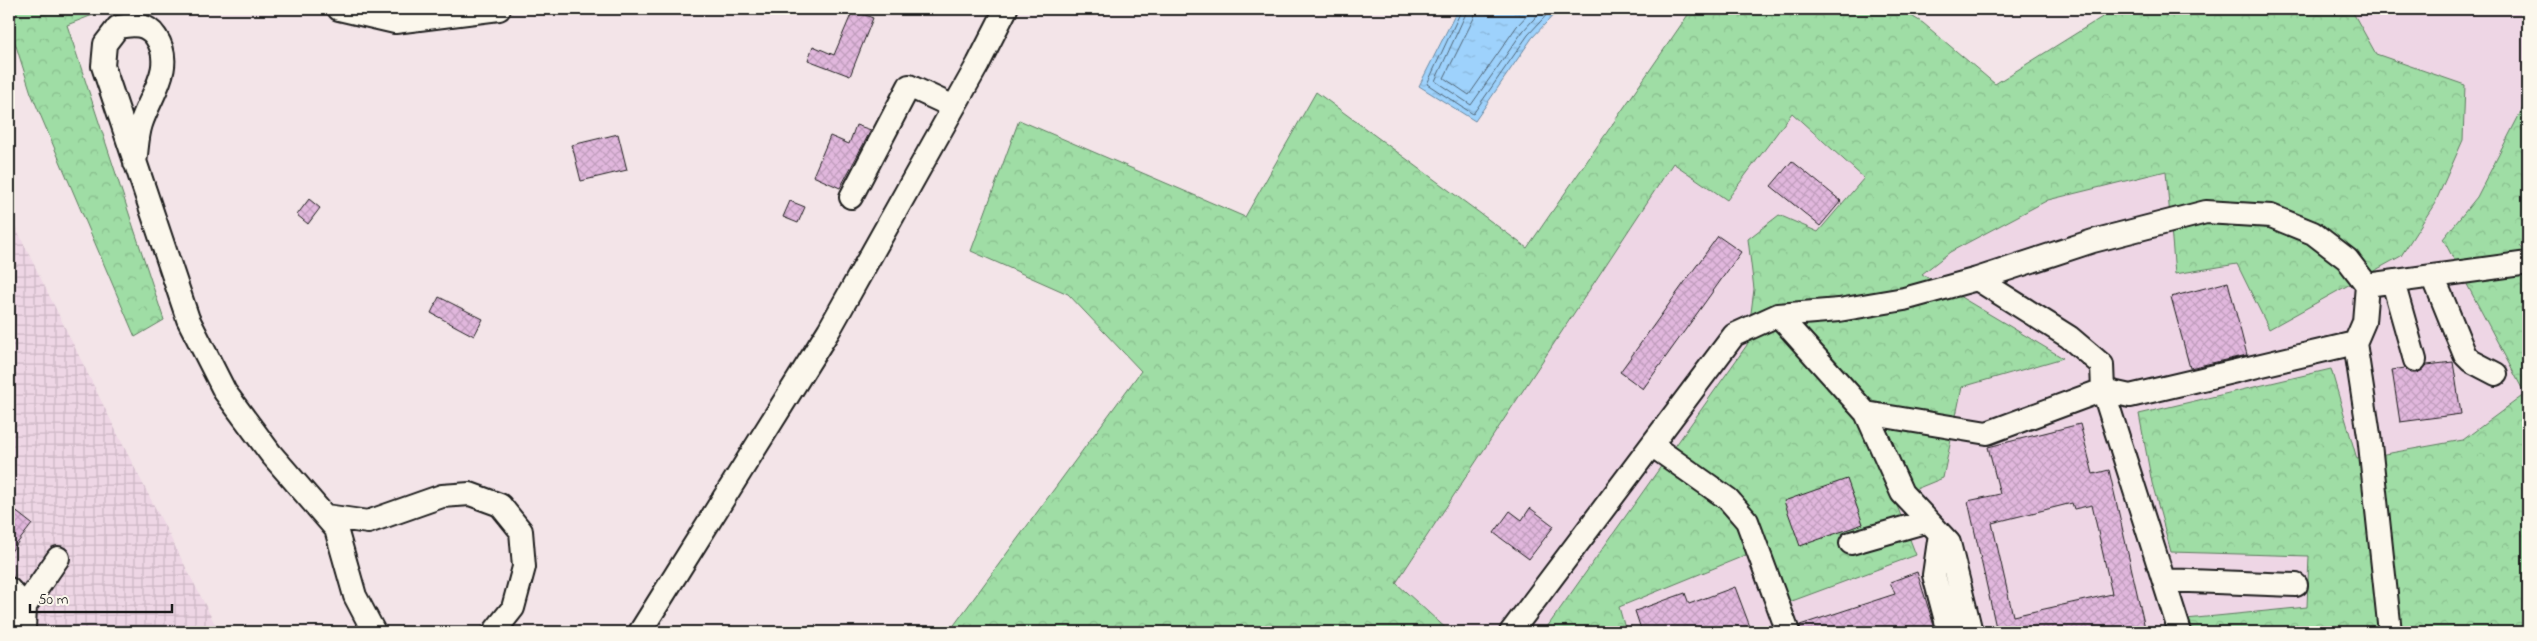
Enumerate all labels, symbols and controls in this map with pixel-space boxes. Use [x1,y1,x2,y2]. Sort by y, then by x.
scale bar [30,581,172,613]
text: 50 m [38,589,69,611]

